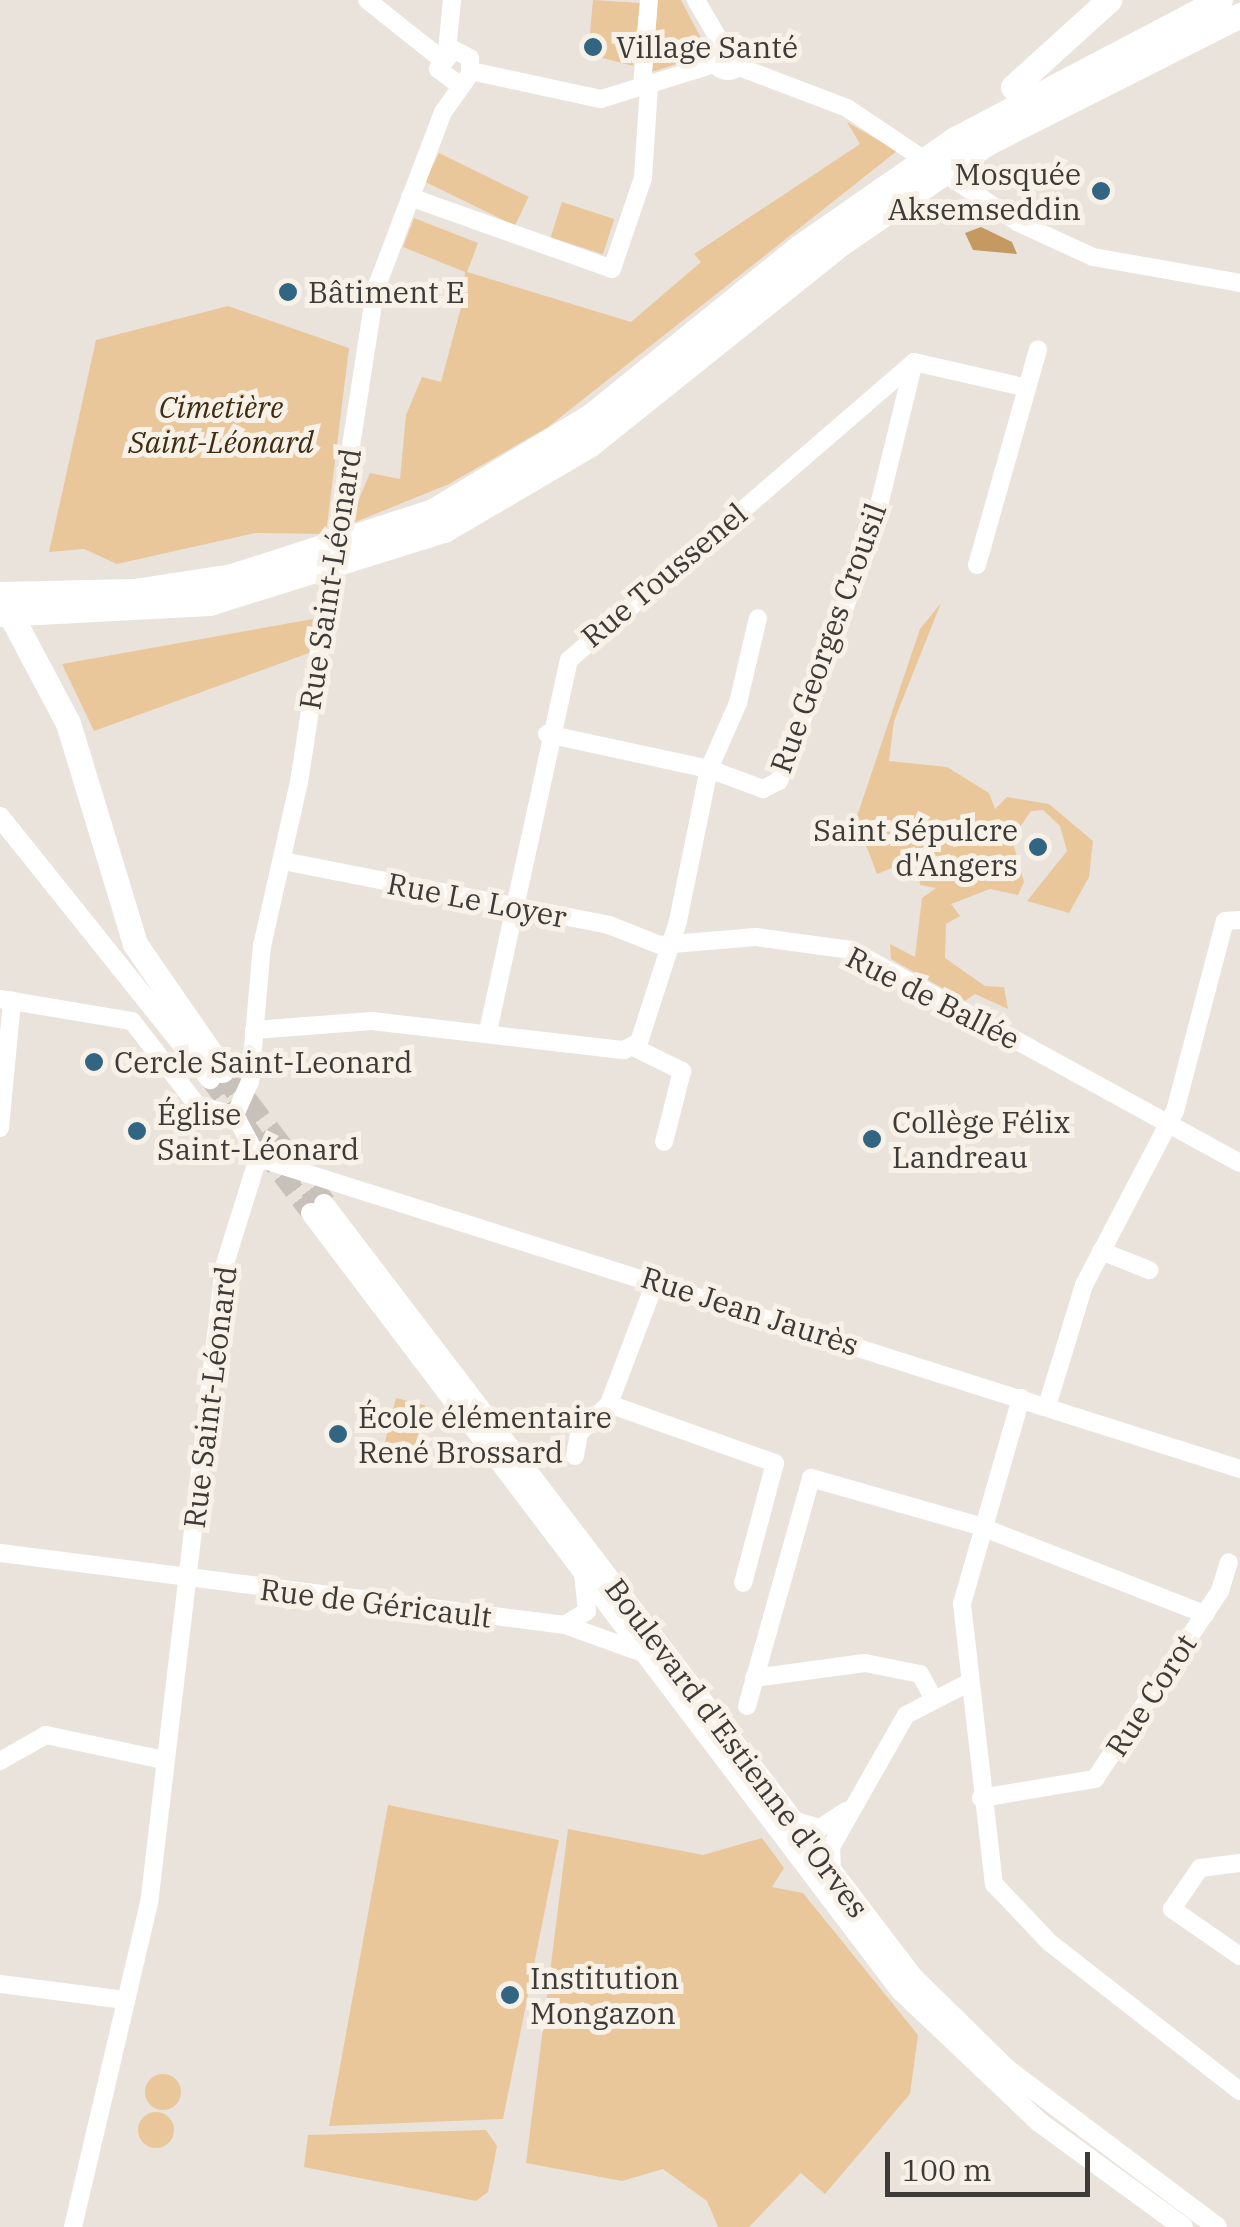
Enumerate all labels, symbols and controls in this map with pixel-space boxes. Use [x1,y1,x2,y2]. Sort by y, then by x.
place label: Village Santé [616,29,798,65]
marker: Village Santé [580,34,606,60]
place label: Mosquée Aksemseddin [888,156,1081,226]
marker: Mosquée Aksemseddin [1090,180,1112,202]
place label: Bâtiment E [308,274,465,310]
marker: Bâtiment E [277,281,299,303]
park label: Cimetière Saint-Léonard [128,389,314,460]
street label: Rue Saint-Léonard [292,446,368,712]
street label: Rue Toussenel [574,495,754,655]
street label: Rue Georges Crousil [762,498,894,778]
place label: Saint Sépulcre d'Angers [813,812,1018,882]
marker: Saint Sépulcre d'Angers [1027,836,1049,858]
street label: Rue Le Loyer [384,865,570,935]
street label: Rue de Ballée [840,939,1026,1057]
place label: Cercle Saint-Leonard [114,1044,412,1080]
marker: Cercle Saint-Leonard [83,1051,105,1073]
place label: Église Saint-Léonard [157,1096,359,1166]
place label: Collège Félix Landreau [892,1104,1070,1174]
marker: Église Saint-Léonard [126,1120,148,1142]
marker: Collège Félix Landreau [861,1128,883,1150]
street label: Rue Jean Jaurès [637,1259,863,1363]
street label: Rue Saint-Léonard [176,1264,244,1530]
place label: École élémentaire René Brossard [358,1399,612,1470]
marker: École élémentaire René Brossard [327,1423,349,1445]
street label: Rue de Géricault [258,1571,494,1635]
street label: Boulevard d'Estienne d'Orves [598,1571,876,1925]
street label: Rue Corot [1098,1627,1204,1763]
place label: Institution Mongazon [530,1960,679,2030]
marker: Institution Mongazon [499,1984,521,2006]
scale bar [890,2132,1095,2194]
text: 100 m [902,2150,992,2189]

